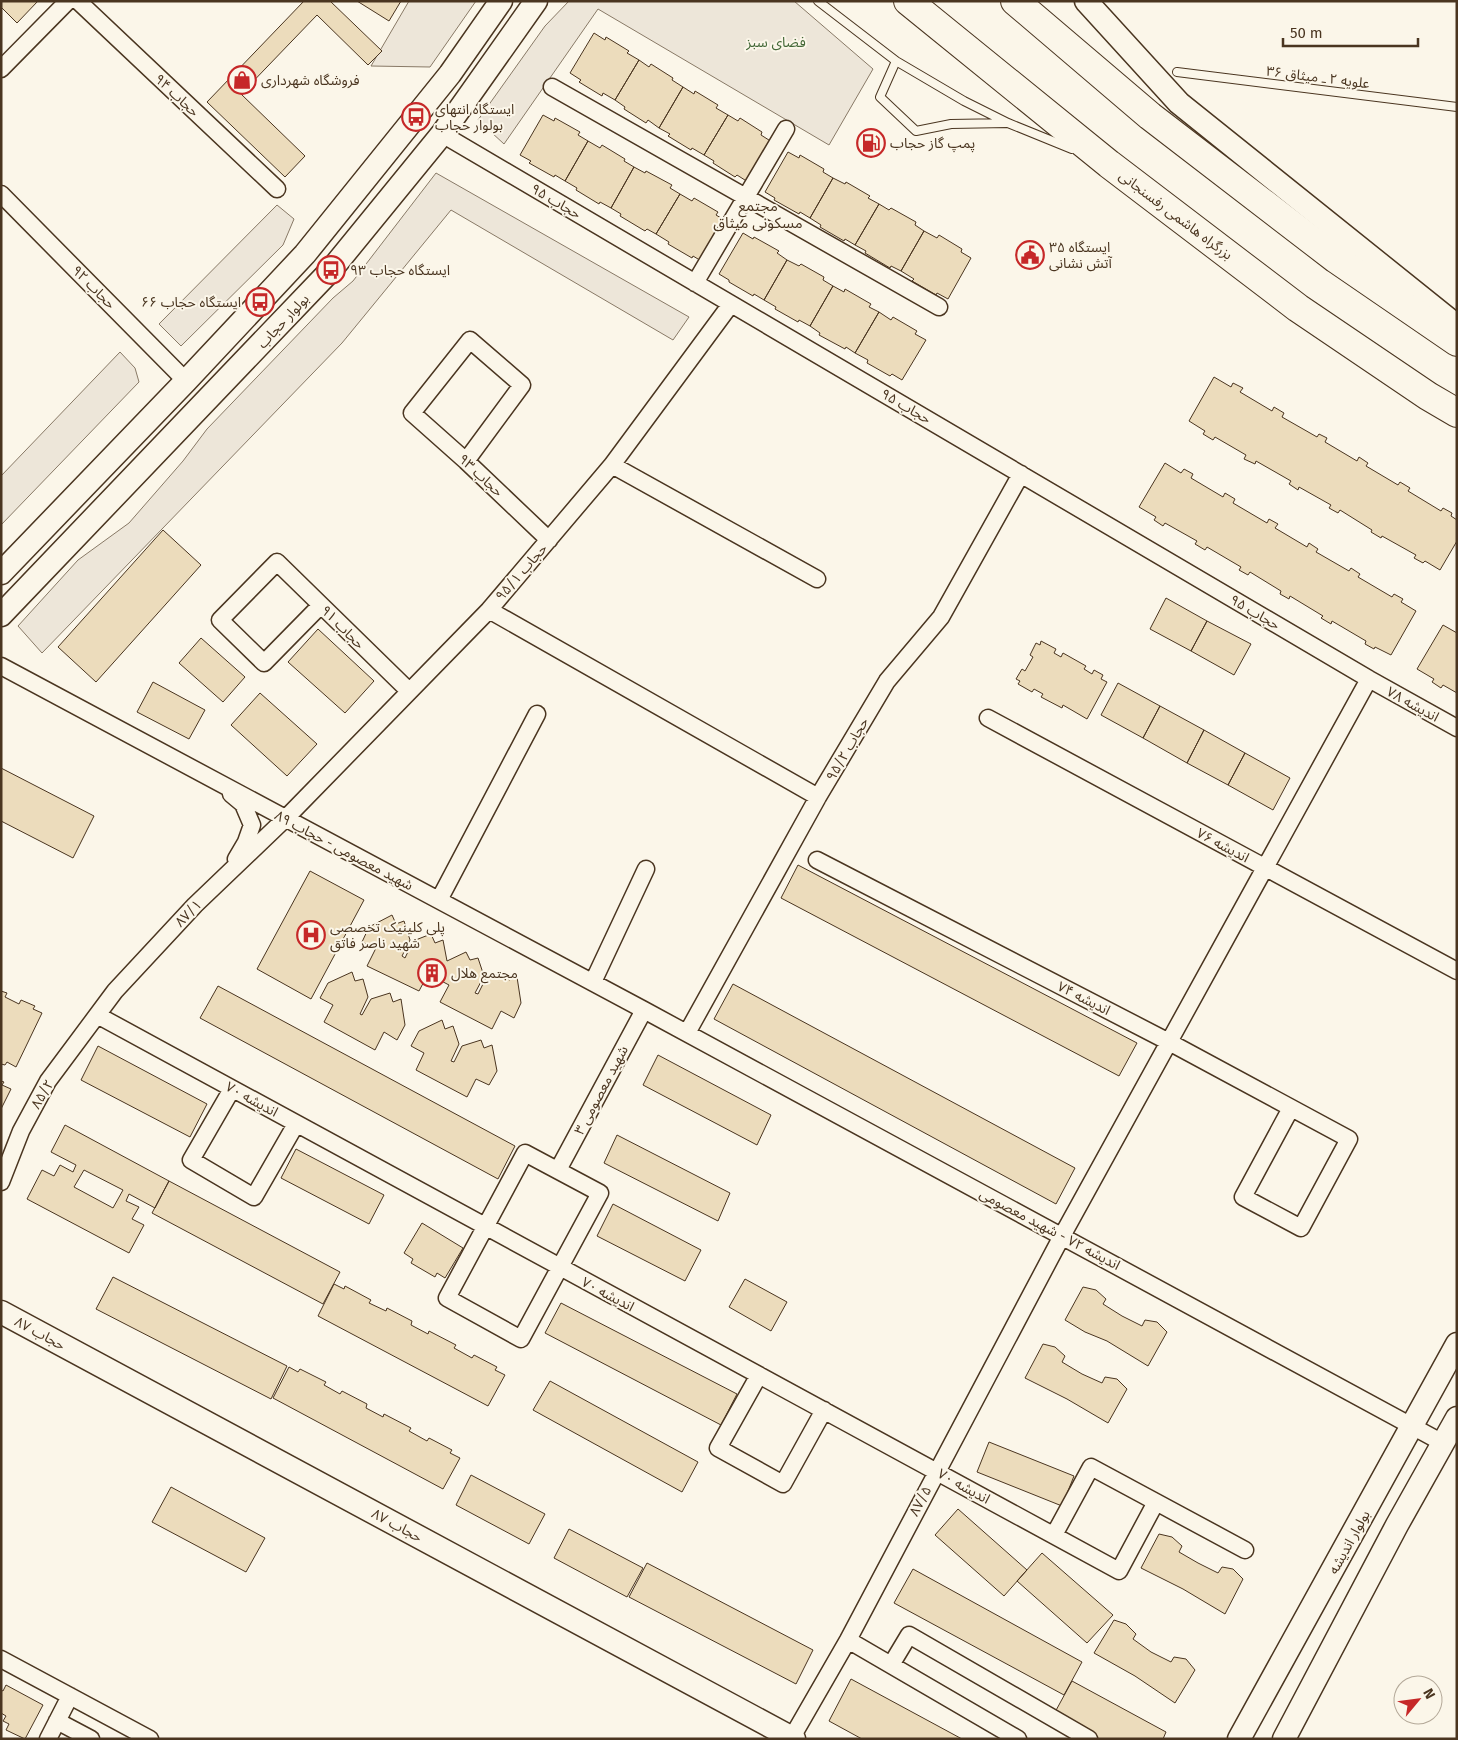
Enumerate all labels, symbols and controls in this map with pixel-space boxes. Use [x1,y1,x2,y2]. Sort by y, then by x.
scale bar [1283,15,1418,47]
text: 50 m [1290,24,1323,42]
park label: فضای سبز [745,34,806,51]
street label: علویه ۲ ـ میثاق ۳۶ [1265,63,1371,92]
shop icon: فروشگاه شهرداری [227,65,257,95]
street label: حجاب ۹۴ [151,70,203,120]
place label: فروشگاه شهرداری [261,72,360,89]
place label: ایستگاه انتهای بولوار حجاب [435,101,514,134]
bus stop icon: ایستگاه انتهای بولوار حجاب [401,102,431,132]
fuel station icon: پمپ گاز حجاب [856,128,886,158]
place label: پمپ گاز حجاب [890,135,975,153]
street label: بزرگراه هاشمی رفسنجانی [1116,167,1236,264]
street label: حجاب ۹۵ [528,180,584,223]
district label: مجتمع مسکونی میثاق [713,197,803,232]
place label: ایستگاه ۳۵ آتش نشانی [1049,239,1113,272]
public building icon: ایستگاه ۳۵ آتش نشانی [1015,240,1045,270]
bus stop icon: ایستگاه حجاب ۹۳ [316,255,346,285]
street label: حجاب ۹۲ [68,262,119,313]
place label: ایستگاه حجاب ۹۳ [350,262,450,279]
bus stop icon: ایستگاه حجاب ۶۶ [245,287,275,317]
street label: بولوار حجاب [254,291,313,352]
place label: ایستگاه حجاب ۶۶ [141,294,241,311]
street label: حجاب ۹۵ [878,385,934,428]
street label: حجاب ۹۳ [455,450,507,500]
street label: حجاب ۹۵/۱ [492,540,551,604]
street label: حجاب ۹۵ [1227,591,1283,634]
street label: حجاب ۹۱ [317,602,368,653]
street label: اندیشه ۷۸ [1384,683,1442,726]
street label: حجاب ۹۵/۲ [823,715,872,784]
street label: شهید معصومی - حجاب ۸۹ [272,807,416,894]
street label: اندیشه ۷۶ [1194,825,1252,866]
street label: ۸۷/۱ [171,896,205,931]
place label: پلی کلینیک تخصصی شهید ناصر فاتق [330,919,445,953]
hospital icon: پلی کلینیک تخصصی شهید ناصر فاتق [296,920,326,950]
building icon: مجتمع هلال [417,958,447,988]
place label: مجتمع هلال [451,965,518,984]
street label: اندیشه ۷۴ [1054,978,1113,1019]
street label: شهید معصومی ۳ [571,1043,632,1138]
street label: ۸۵/۲ [27,1076,58,1112]
street label: اندیشه ۷۰ [223,1078,281,1121]
street label: اندیشه ۷۲ - شهید معصومی [977,1185,1123,1274]
street label: اندیشه ۷۰ [579,1274,637,1315]
street label: حجاب ۸۷ [12,1313,68,1354]
street label: اندیشه ۷۰ [935,1465,993,1508]
street label: ۸۷/۵ [906,1483,935,1519]
street label: حجاب ۸۷ [369,1505,425,1546]
street label: بولوار اندیشه [1325,1507,1374,1577]
north arrow [1393,1675,1443,1725]
text: N [1419,1686,1439,1702]

